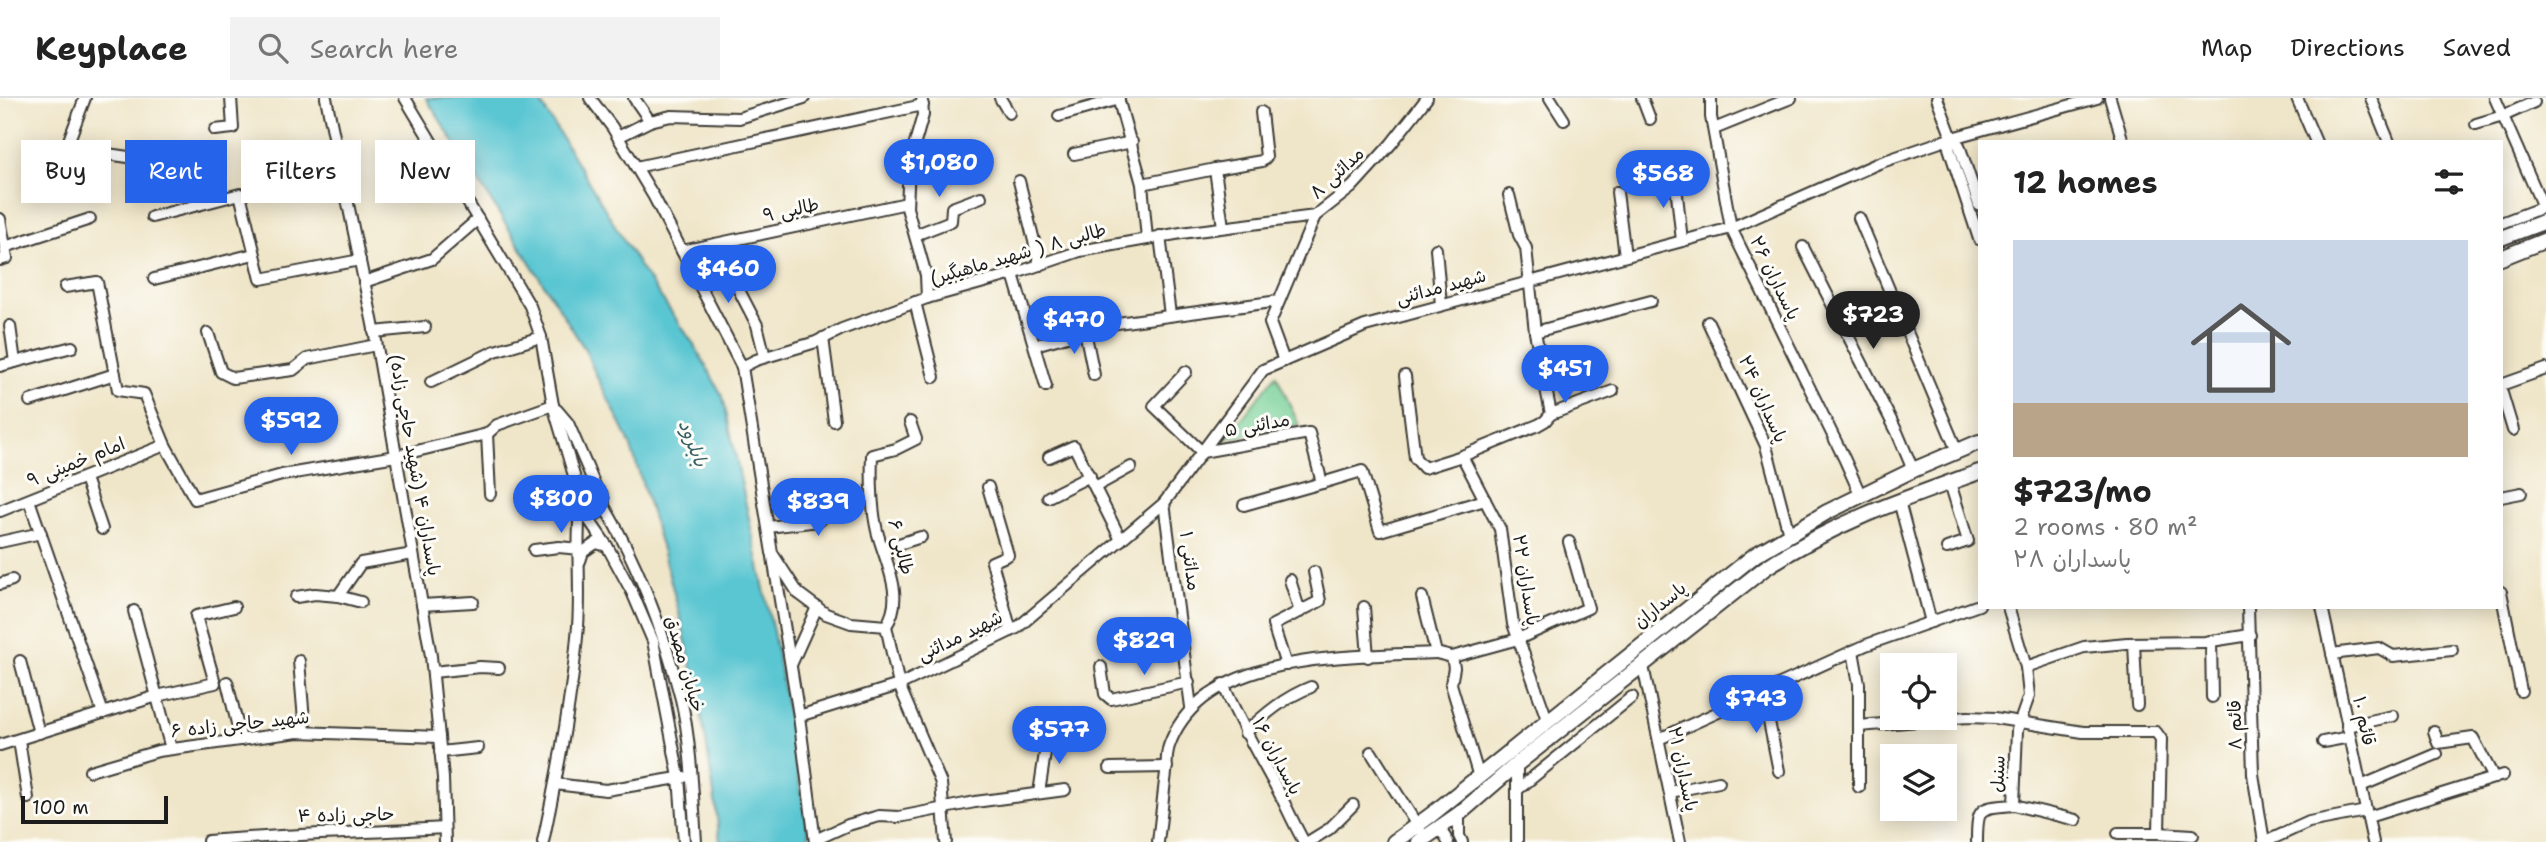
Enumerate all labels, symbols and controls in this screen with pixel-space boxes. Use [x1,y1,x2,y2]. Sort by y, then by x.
search box [230,17,720,80]
text: Keyplace [35,26,188,71]
icon: search [254,29,292,67]
text: Search here [310,31,458,66]
text: Map [2201,32,2252,64]
text: Directions [2290,32,2405,64]
text: Saved [2443,32,2511,64]
chip: Buy [21,140,111,203]
chip: Rent [125,140,227,203]
chip: Filters [241,140,361,203]
chip: New [375,140,475,203]
pin: $1,080 [882,140,996,199]
street label: مدائنی ۸ [1305,142,1369,204]
text: $1,080 [900,147,978,177]
pin: $568 [1622,150,1704,210]
text: $568 [1632,158,1694,188]
text: 12 homes [2013,162,2157,203]
icon: filters [2430,163,2468,201]
street label: طالبی ۹ [761,192,821,228]
street label: طالبی ۸ ( شهید ماهیگیر) [927,217,1109,291]
street label: پاسداران ۲۶ [1744,232,1806,324]
pin: $460 [687,246,769,305]
text: $460 [696,253,760,283]
street label: شهید مدائنی [1393,263,1489,311]
icon: home [2178,285,2304,411]
pin: $723 [1832,292,1914,351]
pin: $470 [1033,296,1115,356]
text: $723 [1842,299,1904,329]
text: $470 [1043,304,1105,334]
pin: $451 [1524,345,1606,405]
street label: پاسداران ۲۴ [1733,351,1793,447]
street label: پاسداران ۴ (شهید حاجی زاده) [384,352,446,578]
text: $451 [1538,353,1592,383]
pin: $592 [250,398,332,457]
text: $592 [260,405,322,435]
street label: مدائنی ۵ [1223,407,1291,443]
water label: بابلرود [673,416,714,471]
street label: امام خمینی ۹ [24,431,129,494]
text: $723/mo [2013,471,2152,512]
pin: $800 [520,476,602,535]
pin: $839 [777,478,859,538]
text: $800 [529,483,593,513]
text: $839 [786,486,850,516]
text: 2 rooms · 80 m² [2013,512,2198,542]
street label: طالبی ۶ [883,517,919,577]
street label: مدائنی ۱ [1174,530,1206,592]
street label: پاسداران ۲۲ [1507,533,1545,627]
text: پاسداران ۲۸ [2013,544,2131,574]
street label: پاسداران [1629,576,1691,634]
street label: شهید مدائنی [913,605,1007,667]
street label: خیابان مصدق [660,613,710,715]
pin: $829 [1103,618,1185,677]
text: $829 [1113,625,1175,655]
map controls [1880,653,1957,821]
button: locate [1880,653,1957,730]
pin: $743 [1715,676,1797,735]
text: $743 [1725,683,1787,713]
street label: قائم ۱۰ [2345,694,2381,748]
street label: قائم ۸ [2223,700,2249,750]
street label: شهید حاجی زاده ۶ [169,705,311,743]
pin: $577 [1018,706,1100,766]
street label: پاسداران ۱۶ [1246,713,1308,799]
text: $577 [1028,714,1090,744]
street label: پاسداران ۲۱ [1662,724,1704,814]
button: layers [1880,744,1957,821]
street label: سنبل [1985,755,2011,793]
scale bar [21,793,168,825]
text: 100 m [32,795,89,820]
street label: حاجی زاده ۴ [297,802,395,828]

